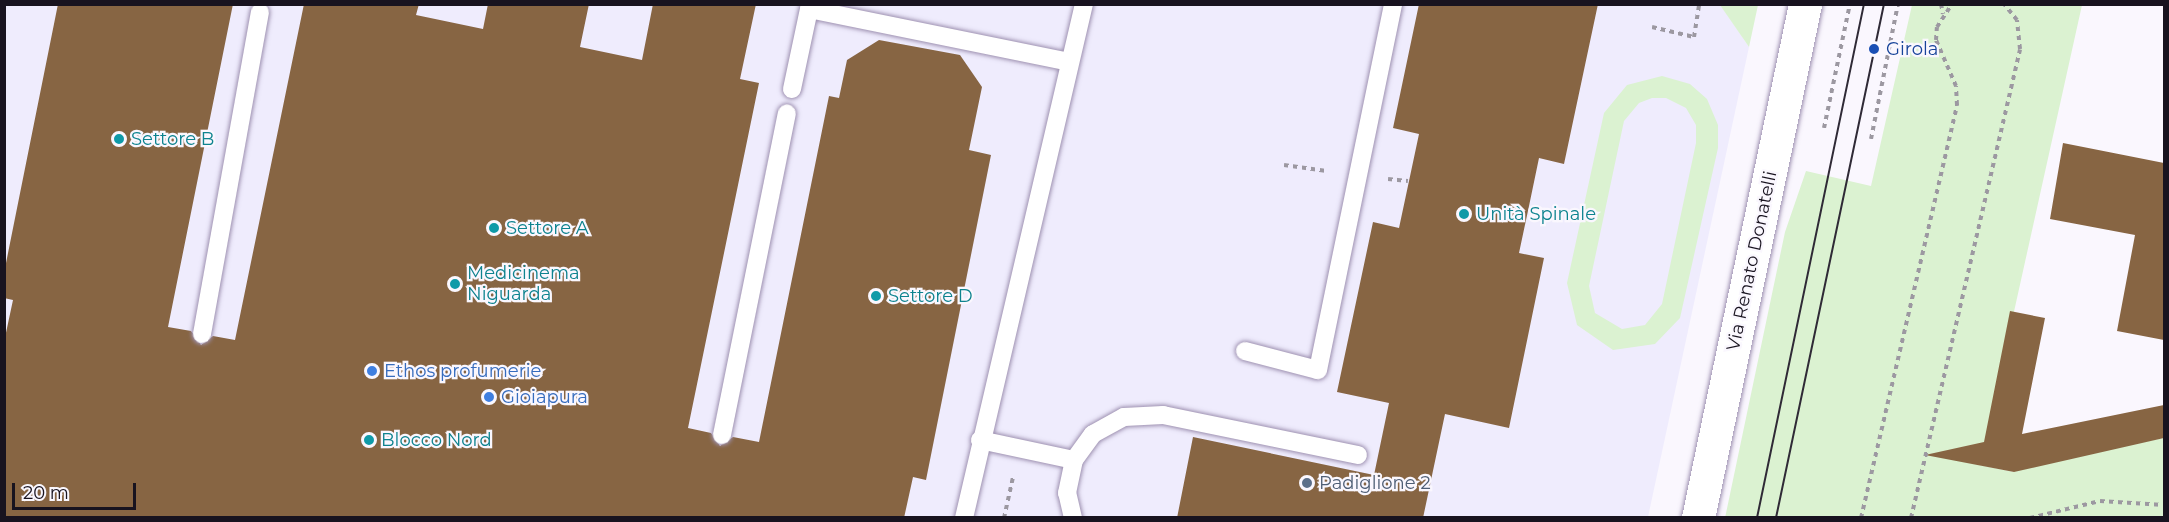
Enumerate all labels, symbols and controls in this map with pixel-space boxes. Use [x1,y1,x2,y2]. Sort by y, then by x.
place label: Girola [1886,38,1938,60]
marker: Girola [1867,42,1881,56]
place label: Settore B [131,128,214,150]
marker: Settore B [112,132,126,146]
street label: Via Renato Donatelli [1722,169,1782,353]
place label: Unità Spinale [1476,203,1596,225]
marker: Unità Spinale [1457,207,1471,221]
place label: Settore A [506,217,589,239]
marker: Settore A [487,221,501,235]
place label: Medicinema Niguarda [467,263,580,306]
marker: Medicinema Niguarda [448,277,462,291]
place label: Settore D [888,285,973,307]
marker: Settore D [869,289,883,303]
place label: Ethos profumerie [384,360,541,382]
marker: Ethos profumerie [365,364,379,378]
place label: Gioiapura [501,386,588,408]
marker: Gioiapura [482,390,496,404]
place label: Blocco Nord [381,429,492,451]
marker: Blocco Nord [362,433,376,447]
scale bar [15,471,140,509]
place label: Padiglione 2 [1319,472,1431,494]
marker: Padiglione 2 [1300,476,1314,490]
text: 20 m [23,482,69,504]

